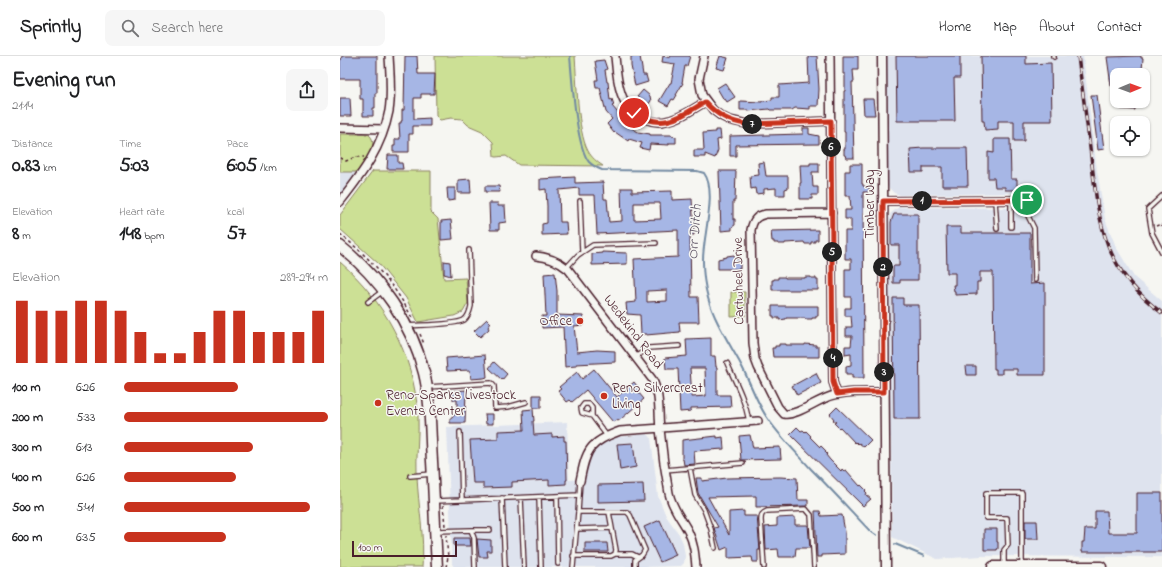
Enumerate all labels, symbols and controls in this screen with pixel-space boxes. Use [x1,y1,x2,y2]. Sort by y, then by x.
search box [105,10,385,46]
text: Sprintly [20,14,81,41]
icon: search [119,17,141,39]
text: Search here [151,17,223,39]
text: Home [939,17,971,38]
text: Map [993,17,1017,38]
text: About [1039,17,1075,38]
text: Contact [1097,17,1142,38]
text: Evening run [12,65,116,97]
north arrow [1110,68,1150,108]
map controls [1110,68,1150,156]
button: share [286,69,328,111]
text: 21:14 [12,96,33,115]
pin [617,96,651,130]
icon: check [623,102,645,124]
pin: 7 [742,114,762,134]
text: 7 [750,116,754,132]
button: locate [1110,116,1150,156]
text: Distance [12,136,53,152]
text: Time [119,136,141,152]
text: Pace [227,136,248,152]
pin: 6 [821,137,841,157]
text: 6 [829,139,833,155]
text: 0.83 [12,152,40,181]
text: 5:03 [119,152,149,181]
text: 6:05 [227,152,257,181]
text: km [40,160,57,176]
text: /km [257,160,277,176]
street label: Timber Way [860,169,882,239]
pin [1010,183,1044,217]
icon: arrive [1016,189,1038,211]
pin: 1 [912,191,932,211]
text: 1 [920,193,924,209]
water label: Orr Ditch [682,203,708,260]
text: Elevation [12,204,52,220]
text: Heart rate [119,204,164,220]
text: kcal [227,204,244,220]
text: 8 [12,220,20,249]
text: 148 [119,220,141,249]
text: 57 [227,220,246,249]
text: m [20,228,31,244]
text: bpm [141,228,165,244]
street label: Cartwheel Drive [728,236,750,325]
pin: 5 [822,242,842,262]
text: 5 [829,244,835,260]
pin: 2 [873,257,893,277]
text: 2 [880,259,886,275]
text: Elevation [12,268,60,287]
text: 289–294 m [280,268,328,287]
street label: Wedekind Road [598,290,668,374]
place label: Office [540,311,573,332]
marker: Office [575,316,585,326]
pin: 4 [823,348,843,368]
text: 4 [831,350,835,366]
pin: 3 [874,362,894,382]
text: 3 [882,364,886,380]
text: 100 m [12,378,41,397]
text: 6:26 [76,378,95,397]
place label: Reno Silvercrest Living [612,378,703,416]
place label: Reno-Sparks Livestock Events Center [386,385,517,422]
marker: Reno Silvercrest Living [599,391,609,401]
marker: Reno-Sparks Livestock Events Center [373,398,383,408]
text: 200 m [12,408,43,427]
text: 5:33 [76,408,95,427]
text: 300 m [12,438,42,457]
text: 6:13 [76,438,92,457]
text: 400 m [12,468,42,487]
text: 6:26 [76,468,95,487]
text: 500 m [12,498,44,517]
text: 5:41 [76,498,94,517]
text: 600 m [12,528,42,547]
text: 6:35 [76,528,96,547]
scale bar [352,539,457,558]
text: 100 m [358,540,382,556]

